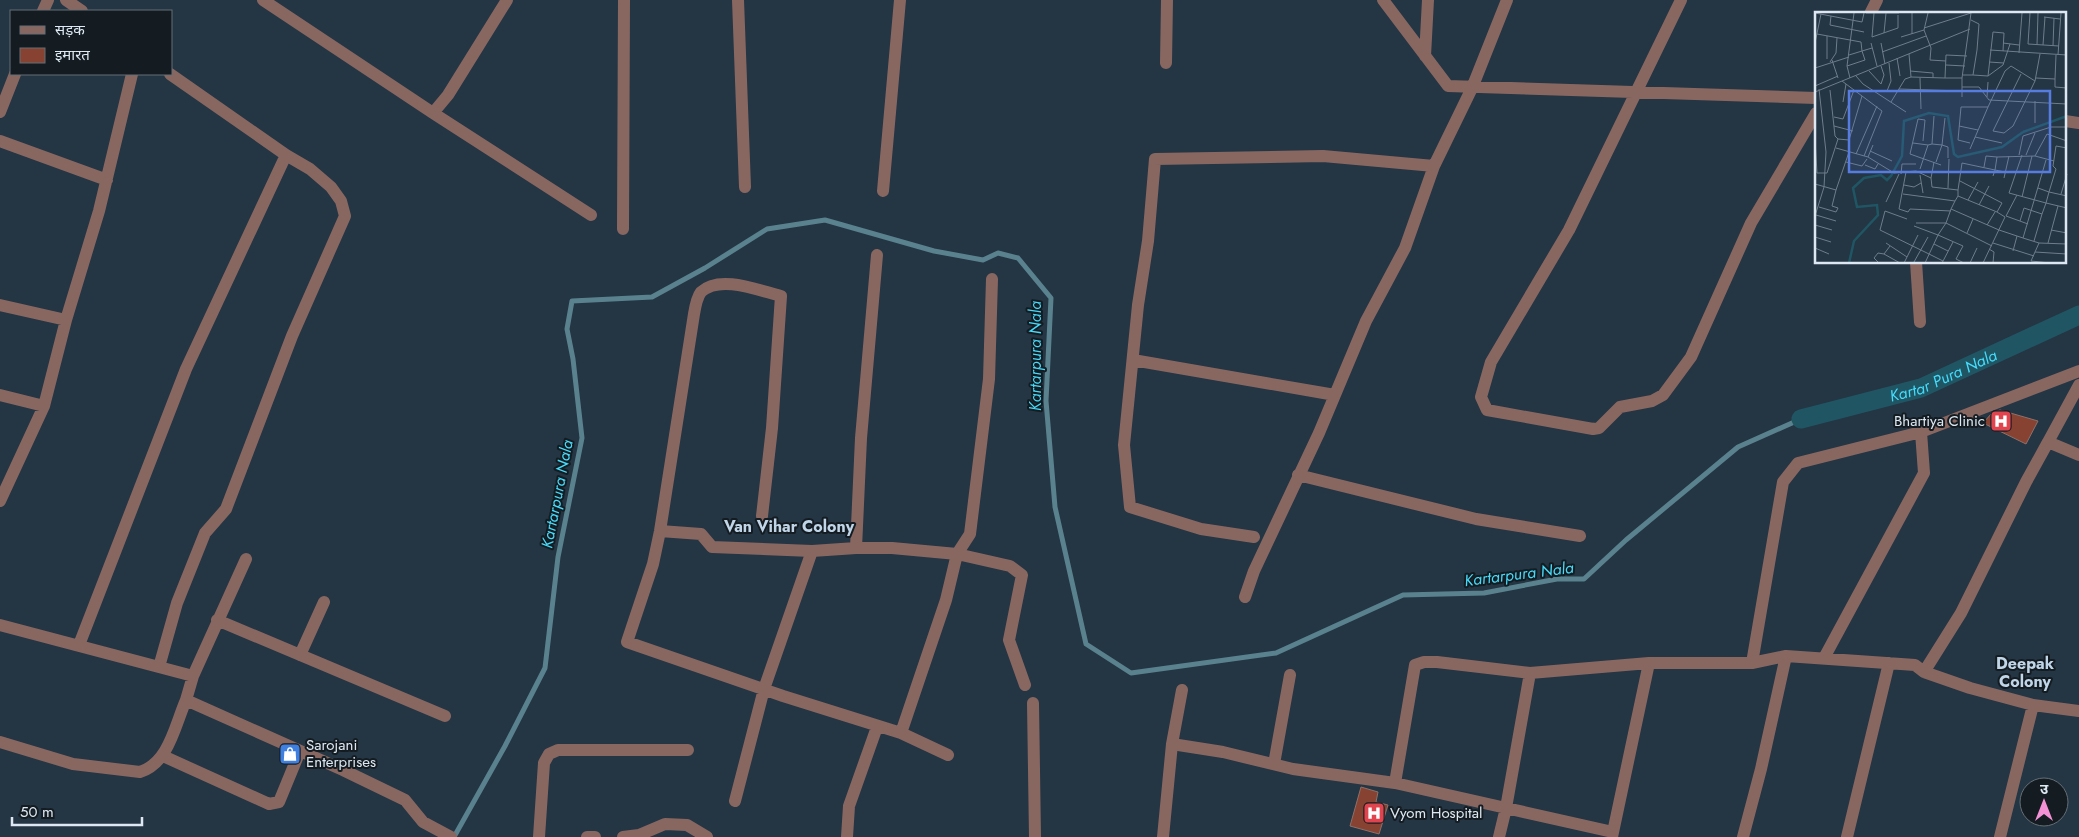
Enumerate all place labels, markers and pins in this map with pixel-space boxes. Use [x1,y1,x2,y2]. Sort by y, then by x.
hospital icon: Bhartiya Clinic [1989,409,2013,433]
place label: Bhartiya Clinic [1894,410,1985,432]
place label: Sarojani Enterprises [306,734,376,773]
shop icon: Sarojani Enterprises [278,742,302,766]
hospital icon: Vyom Hospital [1362,801,1386,825]
place label: Vyom Hospital [1390,802,1482,824]

